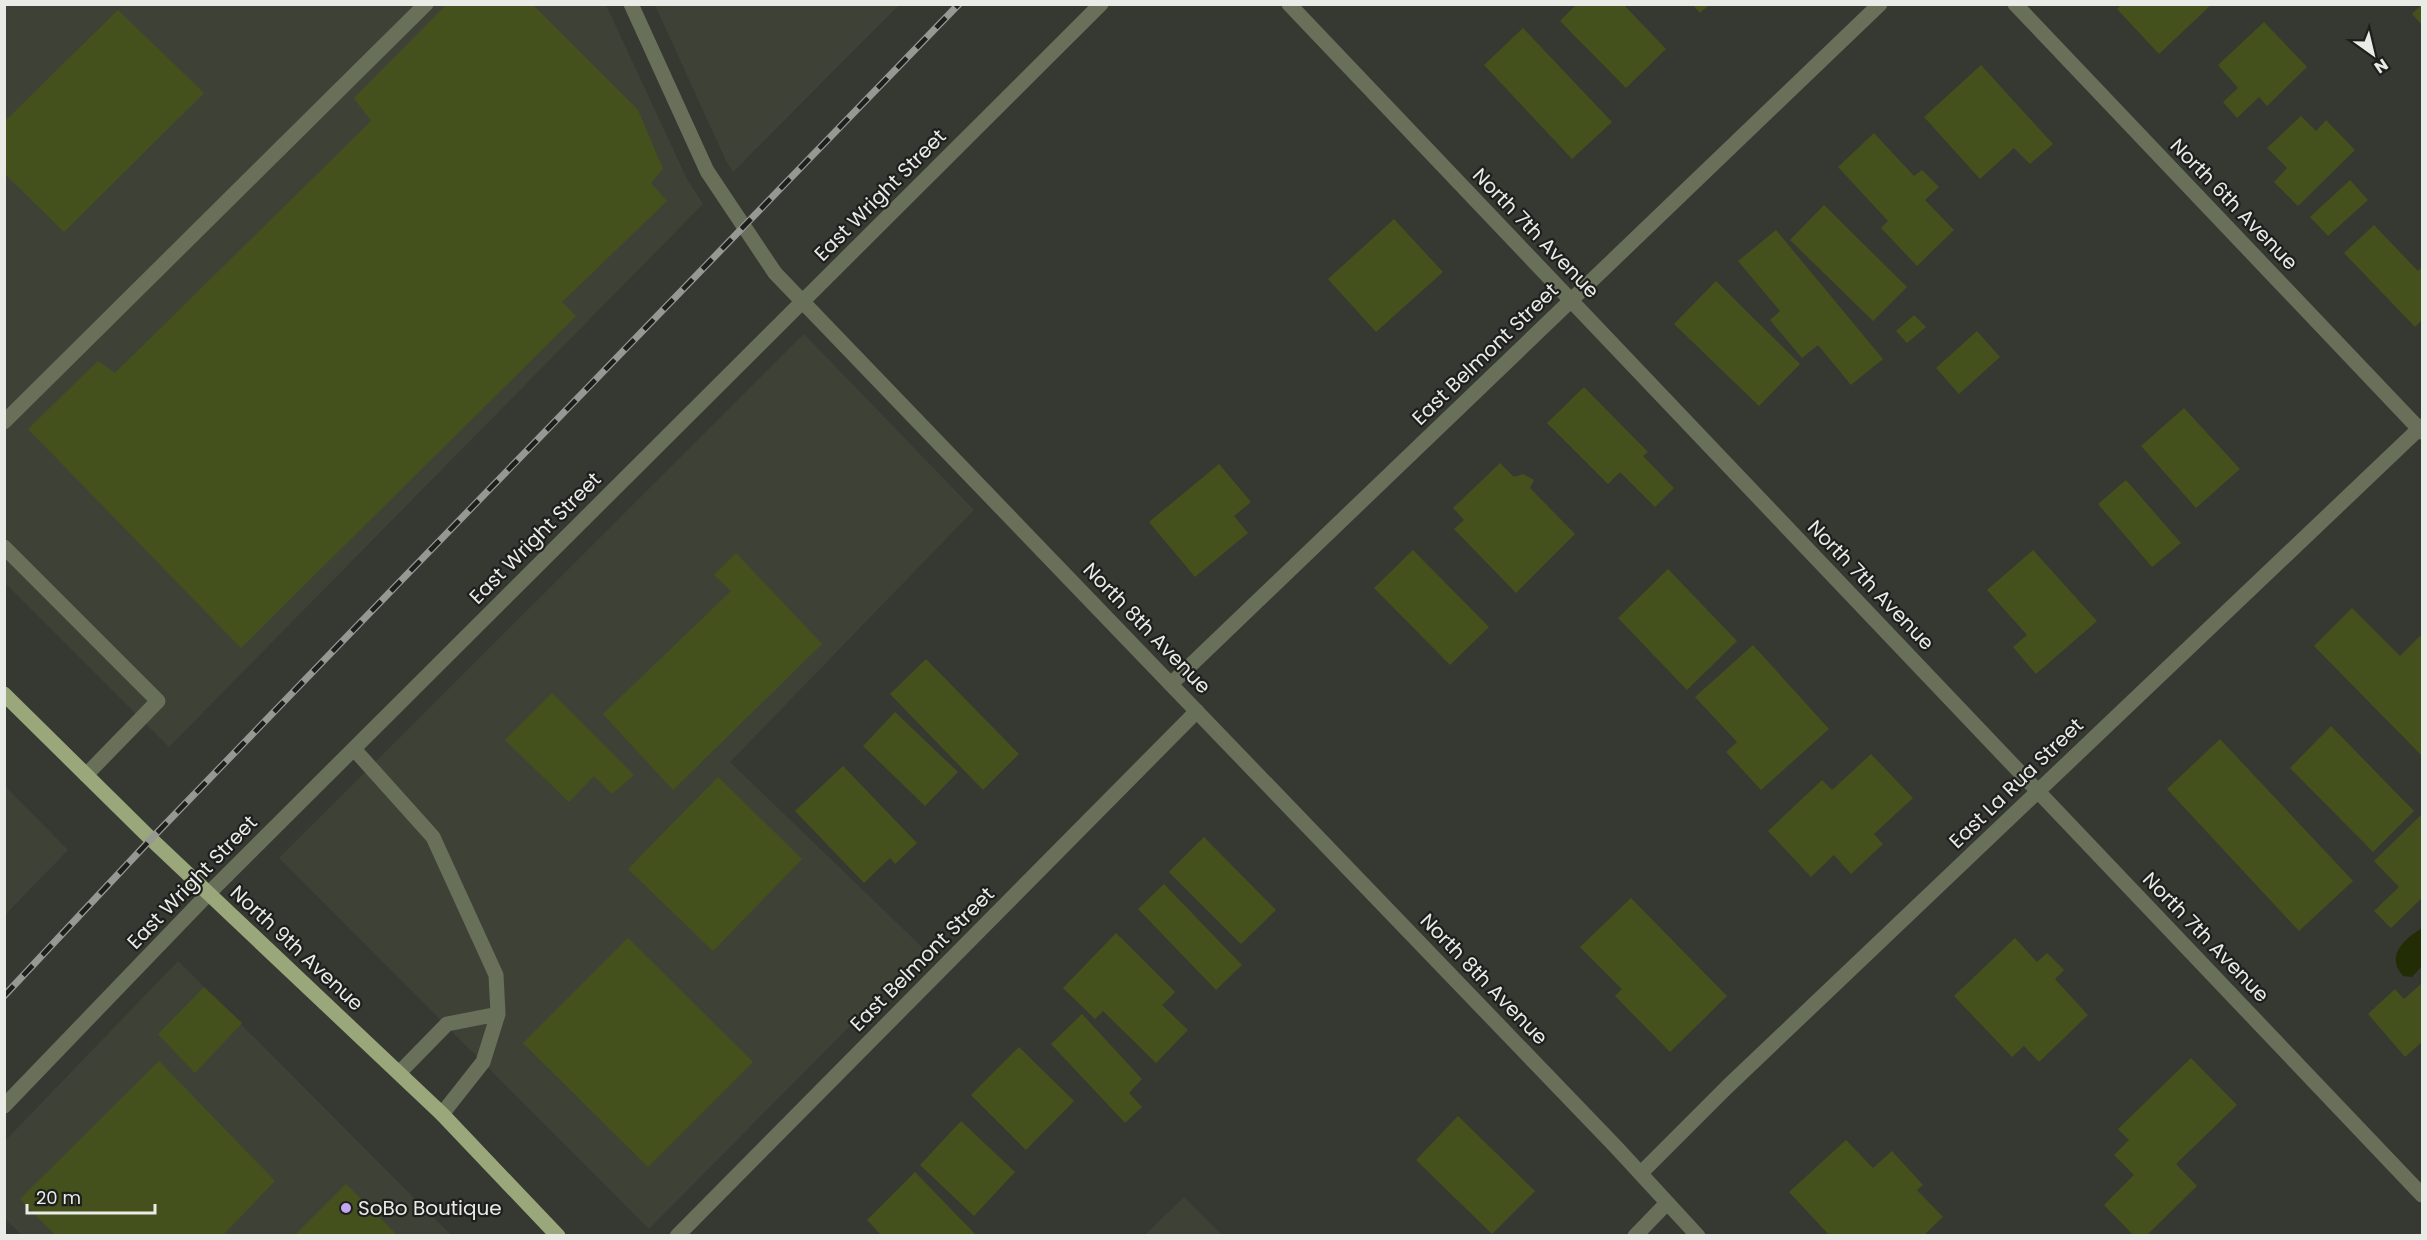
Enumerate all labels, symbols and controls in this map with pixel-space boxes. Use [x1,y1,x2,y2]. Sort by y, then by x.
north arrow [2343,24,2403,84]
text: N [2370,53,2393,79]
street label: East Wright Street [808,123,952,267]
street label: North 6th Avenue [2164,132,2304,276]
street label: North 7th Avenue [1466,162,1606,304]
street label: East Belmont Street [1406,277,1564,431]
street label: East Wright Street [463,466,607,610]
street label: North 7th Avenue [1801,514,1941,656]
street label: North 8th Avenue [1077,556,1217,700]
street label: East La Rua Street [1943,712,2089,854]
street label: East Wright Street [121,809,263,955]
street label: North 7th Avenue [2136,866,2276,1008]
street label: North 9th Avenue [224,879,370,1017]
street label: East Belmont Street [844,881,1000,1037]
street label: North 8th Avenue [1414,907,1554,1051]
scale bar [27,1177,154,1215]
text: 20 m [36,1185,81,1210]
place label: SoBo Boutique [358,1194,502,1222]
marker: SoBo Boutique [339,1201,353,1215]

